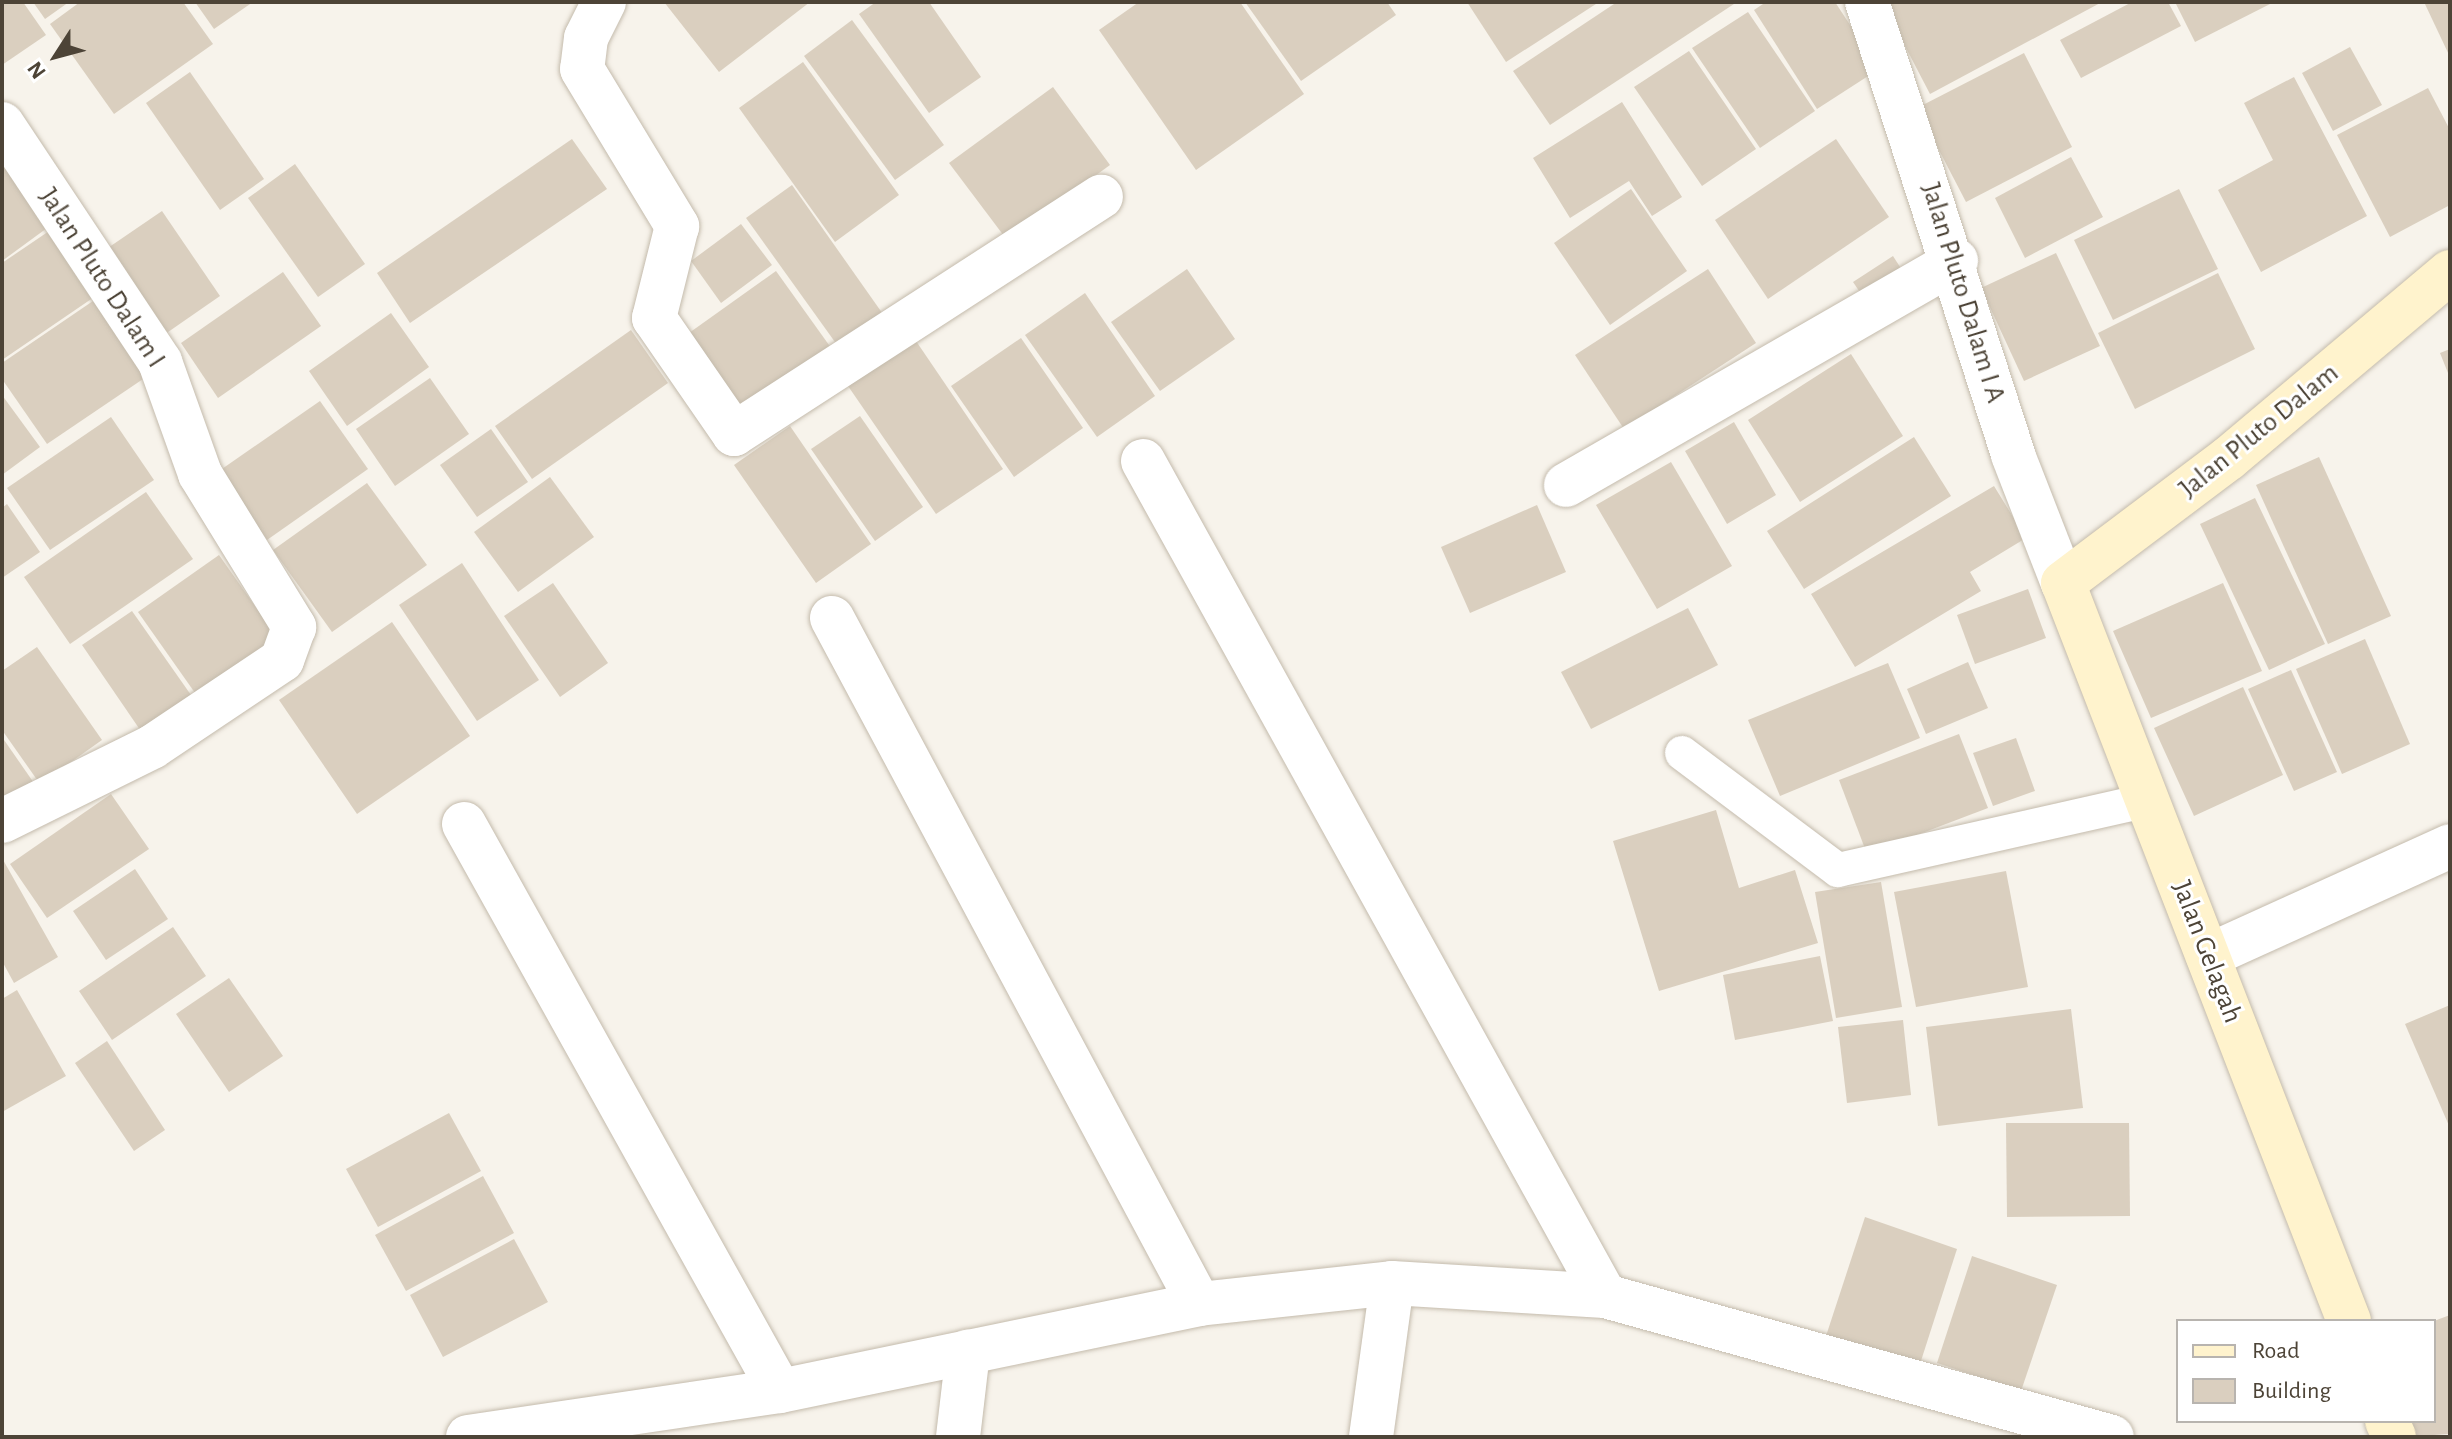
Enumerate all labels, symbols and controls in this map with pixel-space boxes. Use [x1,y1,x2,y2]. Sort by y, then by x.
north arrow [16,16,96,96]
text: N [23,57,50,83]
street label: Jalan Pluto Dalam I A [1914,179,2012,407]
street label: Jalan Pluto Dalam I [31,182,173,374]
street label: Jalan Pluto Dalam [2173,356,2345,506]
street label: Jalan Gelagah [2165,876,2249,1028]
legend [2176,1319,2436,1423]
text: Road [2252,1339,2300,1363]
text: Building [2252,1379,2331,1403]

